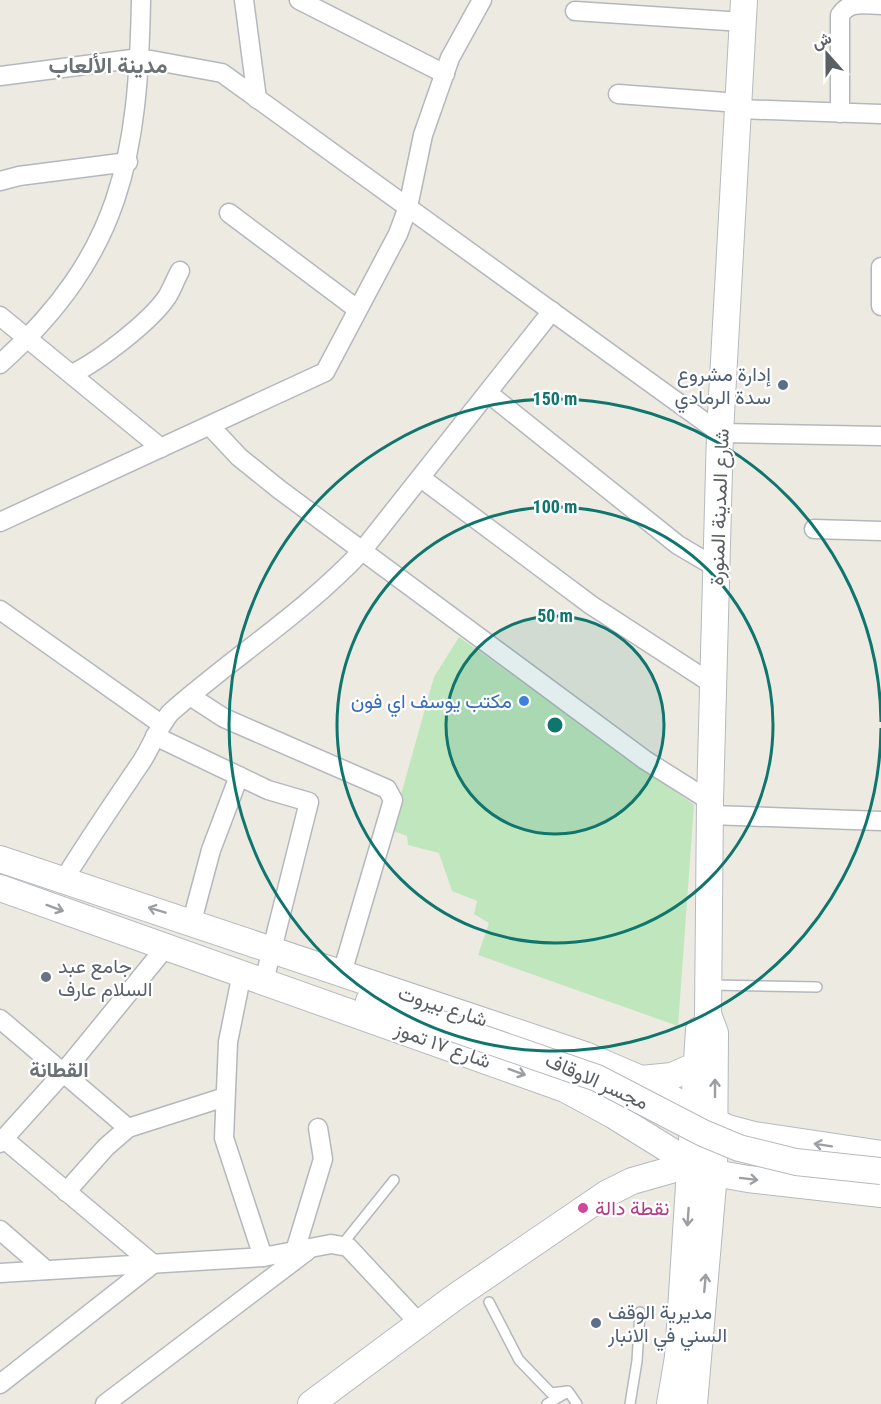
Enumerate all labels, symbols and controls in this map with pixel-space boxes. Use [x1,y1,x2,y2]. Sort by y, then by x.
north arrow [797,24,857,84]
text: ش [809,28,834,53]
district label: مدينة الألعاب [49,52,167,79]
place label: إدارة مشروع سدة الرمادي [675,362,771,414]
marker: إدارة مشروع سدة الرمادي [776,378,790,392]
text: 150 m [533,388,577,409]
street label: شارع المدينة المنورة [704,428,736,586]
text: 100 m [533,496,577,517]
text: 50 m [537,605,573,626]
place label: مكتب يوسف اي فون [351,689,512,718]
marker: مكتب يوسف اي فون [517,694,531,708]
centre of rings [545,715,565,735]
one-way arrow [45,903,64,914]
one-way arrow [148,904,167,915]
place label: جامع عبد السلام عارف [58,954,152,1002]
marker: جامع عبد السلام عارف [39,970,53,984]
street label: شارع بيروت [395,980,491,1034]
street label: شارع ١٧ تموز [390,1016,494,1075]
street label: مجسر الاوقاف [541,1048,652,1115]
district label: القطانة [29,1058,89,1082]
one-way arrow [507,1067,526,1078]
one-way arrow [709,1079,721,1099]
one-way arrow [814,1140,834,1151]
one-way arrow [738,1174,758,1185]
place label: نقطة دالة [595,1196,669,1220]
marker: نقطة دالة [576,1201,590,1215]
one-way arrow [683,1207,694,1227]
one-way arrow [699,1274,710,1293]
place label: مديرية الوقف السني في الانبار [607,1300,727,1352]
marker: مديرية الوقف السني في الانبار [589,1316,603,1330]

